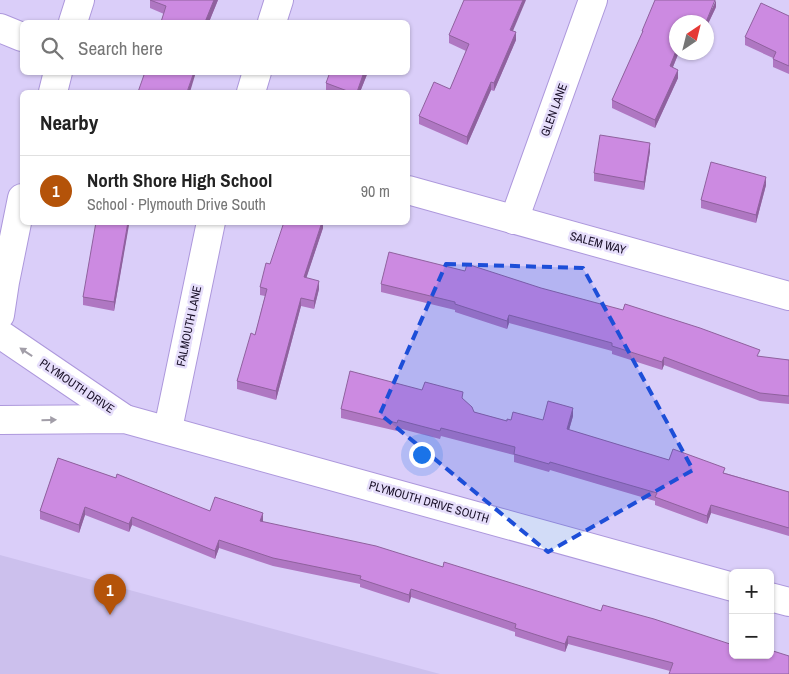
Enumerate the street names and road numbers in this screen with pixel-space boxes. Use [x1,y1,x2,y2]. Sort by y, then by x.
street label: GLEN LANE [537,81,571,139]
street label: SALEM WAY [568,228,628,258]
street label: FALMOUTH LANE [173,284,205,368]
street label: PLYMOUTH DRIVE [37,355,117,417]
street label: PLYMOUTH DRIVE SOUTH [367,477,491,527]

